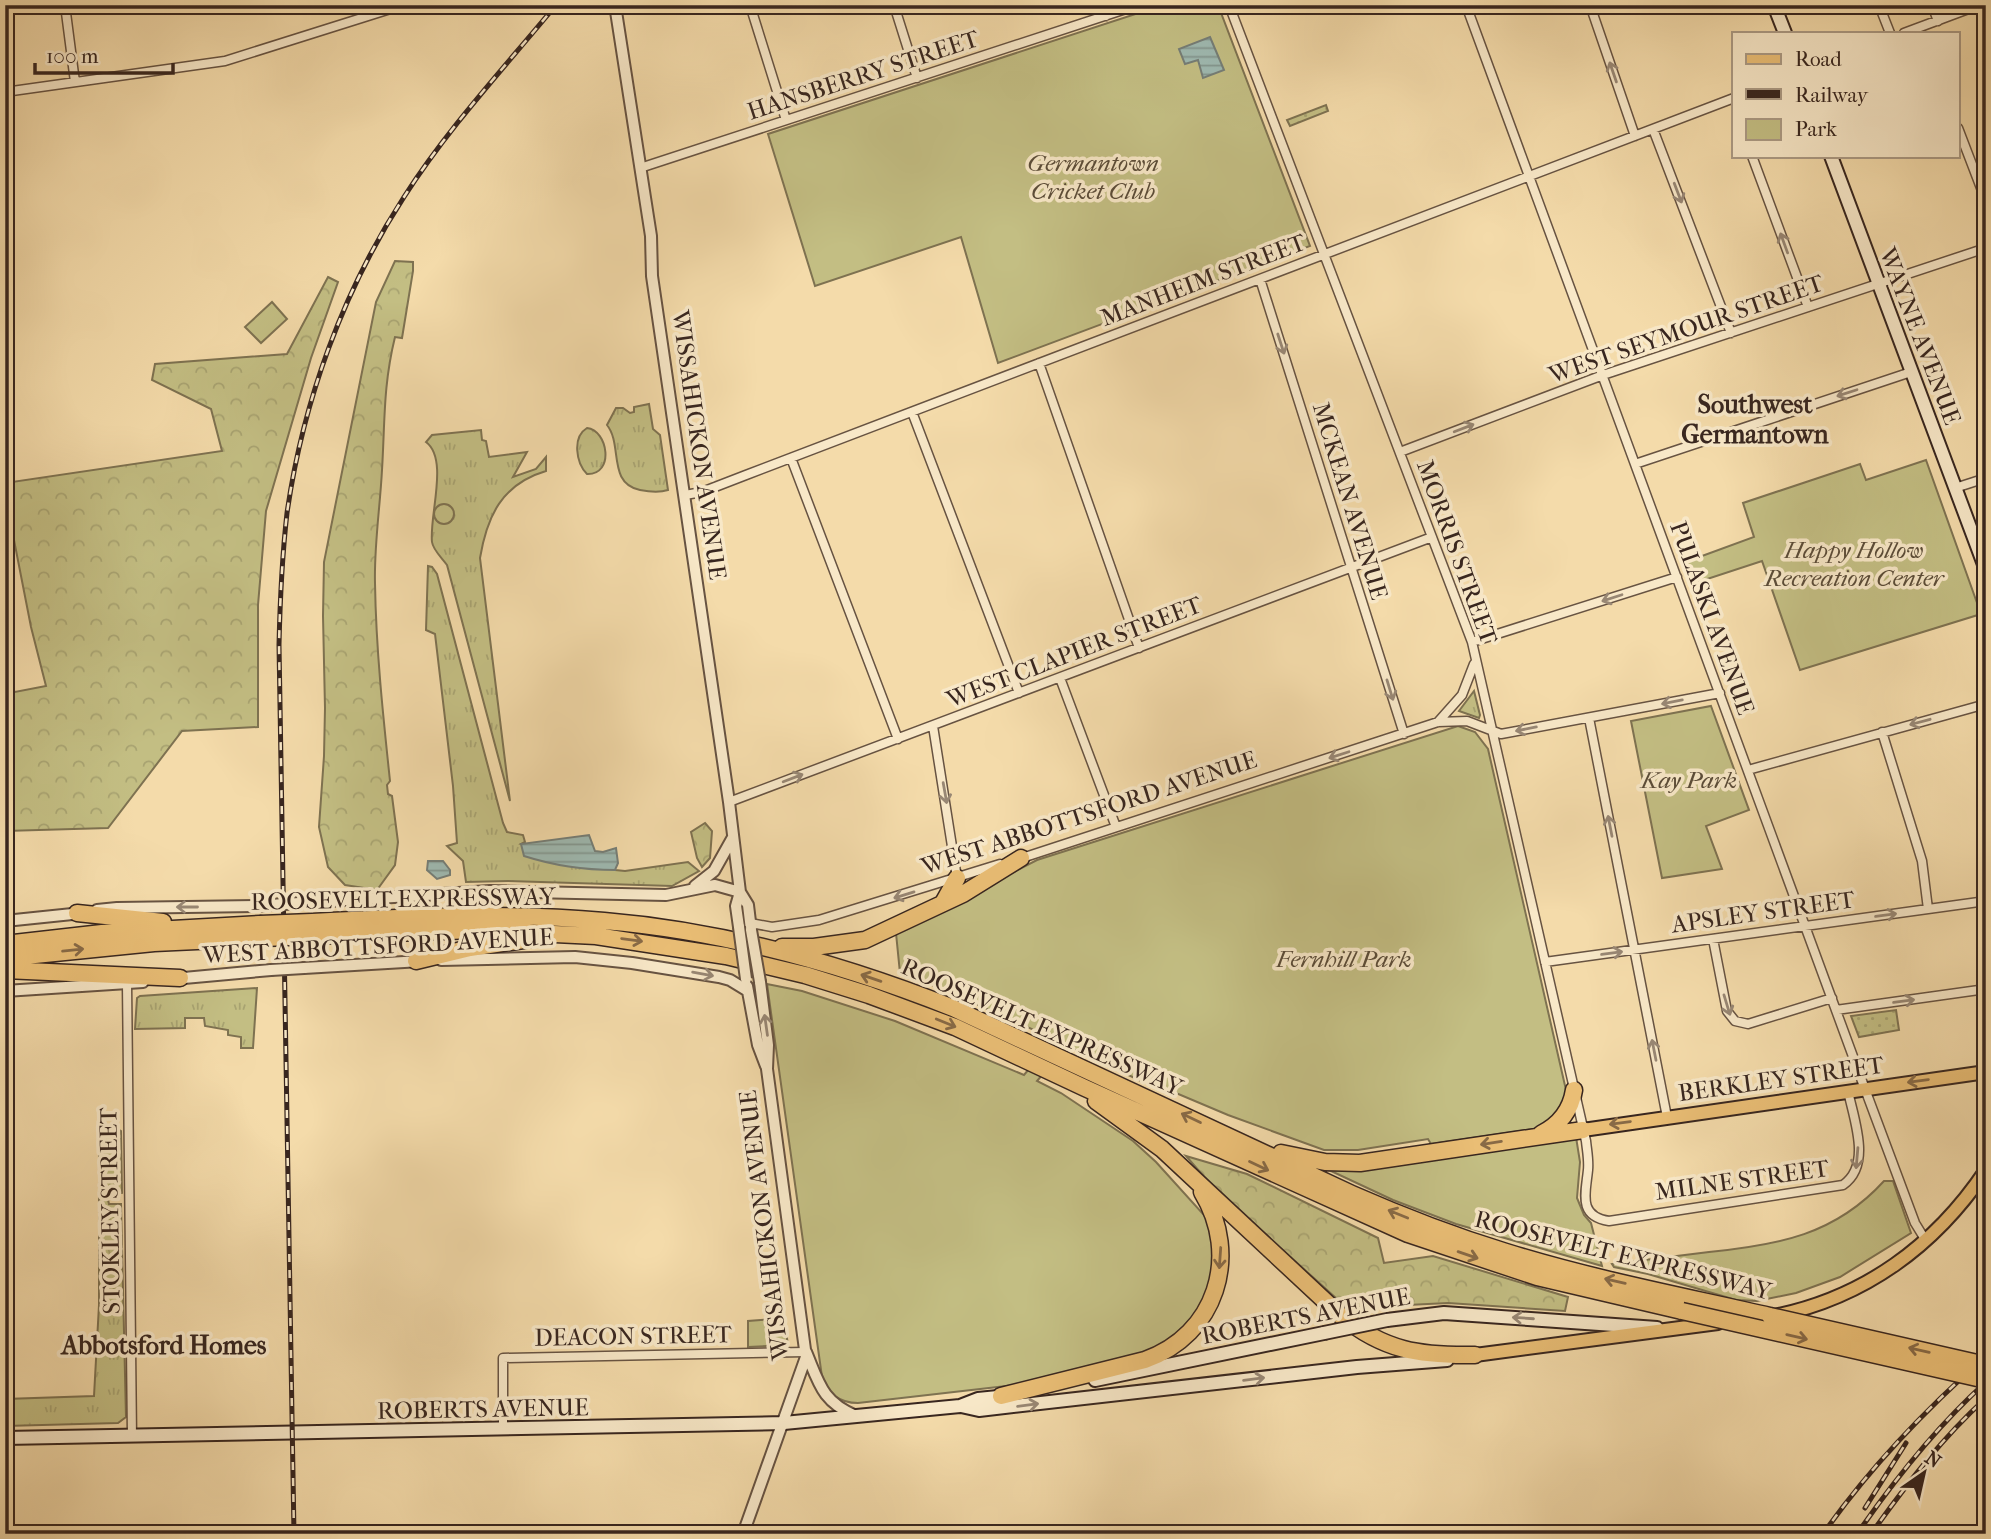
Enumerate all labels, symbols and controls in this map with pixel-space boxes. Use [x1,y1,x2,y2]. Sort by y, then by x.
street label: HANSBERRY STREET [744,24,983,126]
scale bar [35,32,173,76]
legend [1732,32,1960,158]
text: 100 m [46,44,99,68]
text: Road [1795,47,1842,71]
one-way arrow [1606,61,1618,83]
text: Railway [1795,83,1869,107]
text: Park [1795,117,1837,141]
park label: Germantown Cricket Club [1027,149,1159,205]
one-way arrow [1672,181,1685,203]
street label: MANHEIM STREET [1097,228,1310,332]
one-way arrow [1777,233,1790,255]
street label: WAYNE AVENUE [1873,243,1967,428]
street label: WEST SEYMOUR STREET [1544,269,1828,390]
street label: WISSAHICKON AVENUE [666,307,732,582]
one-way arrow [1275,333,1288,355]
one-way arrow [1836,388,1858,401]
district label: Southwest Germantown [1681,389,1830,450]
street label: MCKEAN AVENUE [1307,399,1393,603]
one-way arrow [1452,421,1474,433]
street label: MORRIS STREET [1411,456,1504,649]
street label: PULASKI AVENUE [1664,517,1760,719]
park label: Happy Hollow Recreation Center [1763,536,1946,592]
street label: WEST CLAPIER STREET [942,590,1206,714]
one-way arrow [1601,592,1623,605]
one-way arrow [1385,679,1398,701]
one-way arrow [1661,696,1684,709]
one-way arrow [1909,716,1932,729]
one-way arrow [1515,723,1538,737]
street label: WEST ABBOTTSFORD AVENUE [917,745,1260,881]
one-way arrow [1328,750,1350,762]
park label: Kay Park [1639,766,1737,794]
one-way arrow [782,771,804,784]
one-way arrow [939,781,952,804]
one-way arrow [1603,815,1616,838]
street label: ROOSEVELT EXPRESSWAY [250,882,556,916]
street label: APSLEY STREET [1669,885,1857,939]
one-way arrow [893,889,915,902]
one-way arrow [176,900,199,914]
one-way arrow [1874,908,1897,921]
street label: WEST ABBOTTSFORD AVENUE [201,923,554,969]
one-way arrow [620,934,643,947]
one-way arrow [61,943,84,956]
park label: Fernhill Park [1275,945,1412,973]
one-way arrow [1600,946,1623,959]
street label: ROOSEVELT EXPRESSWAY [897,952,1187,1102]
one-way arrow [691,968,714,981]
one-way arrow [861,971,883,983]
one-way arrow [1722,994,1734,1016]
one-way arrow [1892,994,1915,1007]
one-way arrow [759,1014,772,1037]
one-way arrow [934,1017,956,1030]
one-way arrow [1646,1039,1660,1062]
street label: BERKLEY STREET [1677,1051,1886,1107]
one-way arrow [1907,1075,1930,1088]
street label: WISSAHICKON AVENUE [734,1088,795,1363]
street label: STOKLEY STREET [94,1107,126,1315]
one-way arrow [1181,1111,1202,1125]
one-way arrow [1609,1117,1632,1130]
one-way arrow [1481,1137,1503,1150]
one-way arrow [1850,1147,1863,1169]
street label: MILNE STREET [1653,1154,1832,1206]
one-way arrow [1247,1160,1269,1173]
street label: ROOSEVELT EXPRESSWAY [1472,1205,1775,1306]
one-way arrow [1388,1206,1409,1219]
one-way arrow [1213,1246,1226,1268]
one-way arrow [1456,1250,1478,1263]
one-way arrow [1604,1274,1627,1288]
street label: ROBERTS AVENUE [1199,1282,1413,1350]
one-way arrow [1512,1311,1535,1324]
street label: DEACON STREET [534,1320,733,1352]
district label: Abbotsford Homes [60,1330,267,1361]
one-way arrow [1785,1331,1808,1345]
one-way arrow [1908,1343,1931,1356]
one-way arrow [1242,1372,1265,1385]
street label: ROBERTS AVENUE [377,1393,589,1425]
one-way arrow [1016,1398,1039,1411]
north arrow [1890,1438,1960,1508]
text: N [1921,1447,1946,1473]

